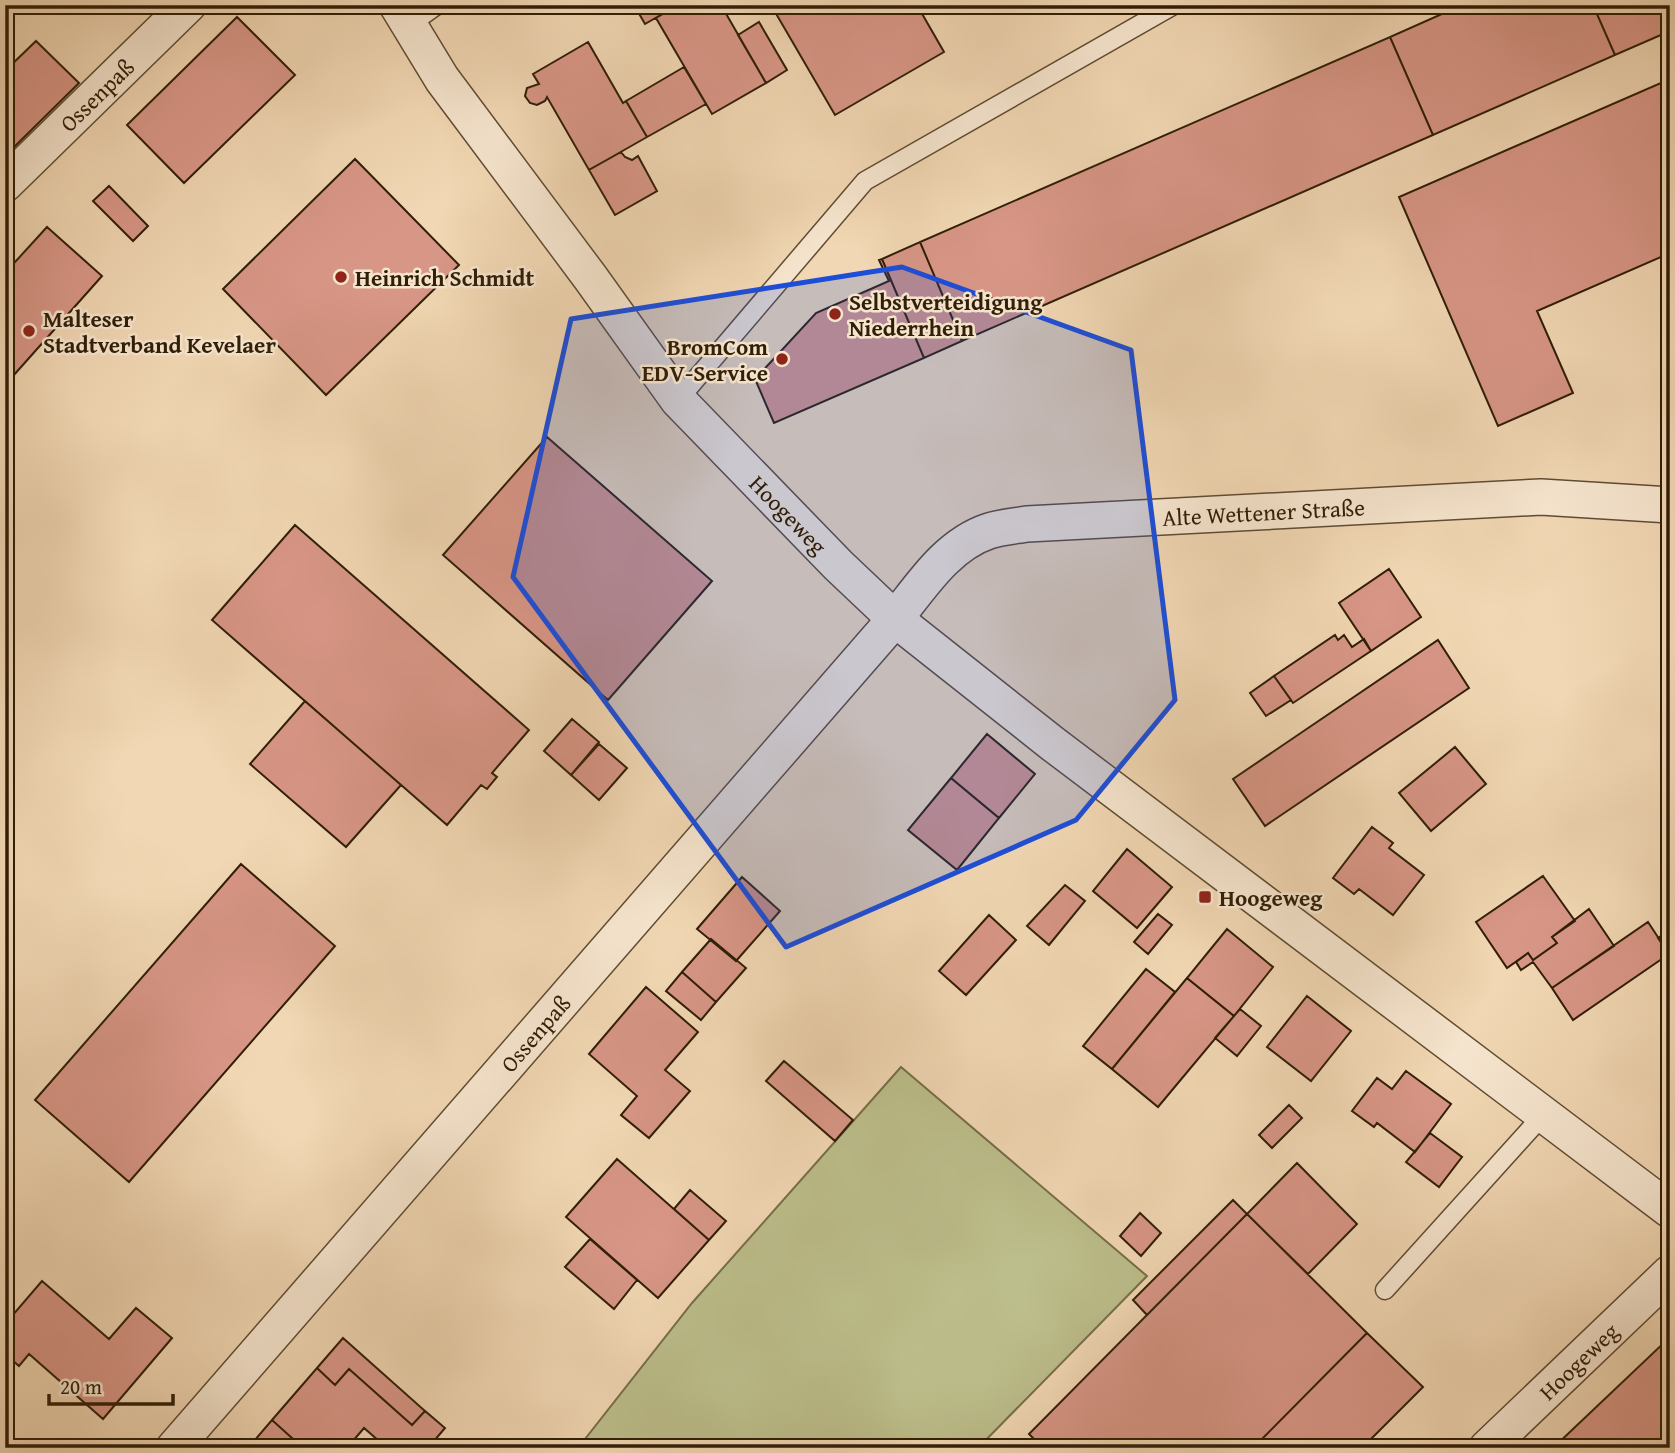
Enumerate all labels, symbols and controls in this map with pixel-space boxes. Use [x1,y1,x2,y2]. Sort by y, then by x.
street label: Ossenpaß [52,50,141,139]
place label: Heinrich Schmidt [355,261,535,294]
marker: Heinrich Schmidt [333,269,349,285]
place label: Selbstverteidigung Niederrhein [849,285,1043,344]
place label: Malteser Stadtverband Kevelaer [43,302,276,361]
marker: Selbstverteidigung Niederrhein [827,306,843,322]
marker: Malteser Stadtverband Kevelaer [21,323,37,339]
place label: BromCom EDV-Service [642,330,768,389]
marker: BromCom EDV-Service [774,351,790,367]
street label: Hoogeweg [742,467,835,562]
street label: Alte Wettener Straße [1161,490,1366,533]
place label: Hoogeweg [1219,881,1323,914]
marker: Hoogeweg [1197,889,1213,905]
street label: Ossenpaß [492,987,578,1079]
street label: Hoogeweg [1531,1314,1626,1407]
scale bar [49,1362,173,1406]
text: 20 m [60,1371,102,1402]

